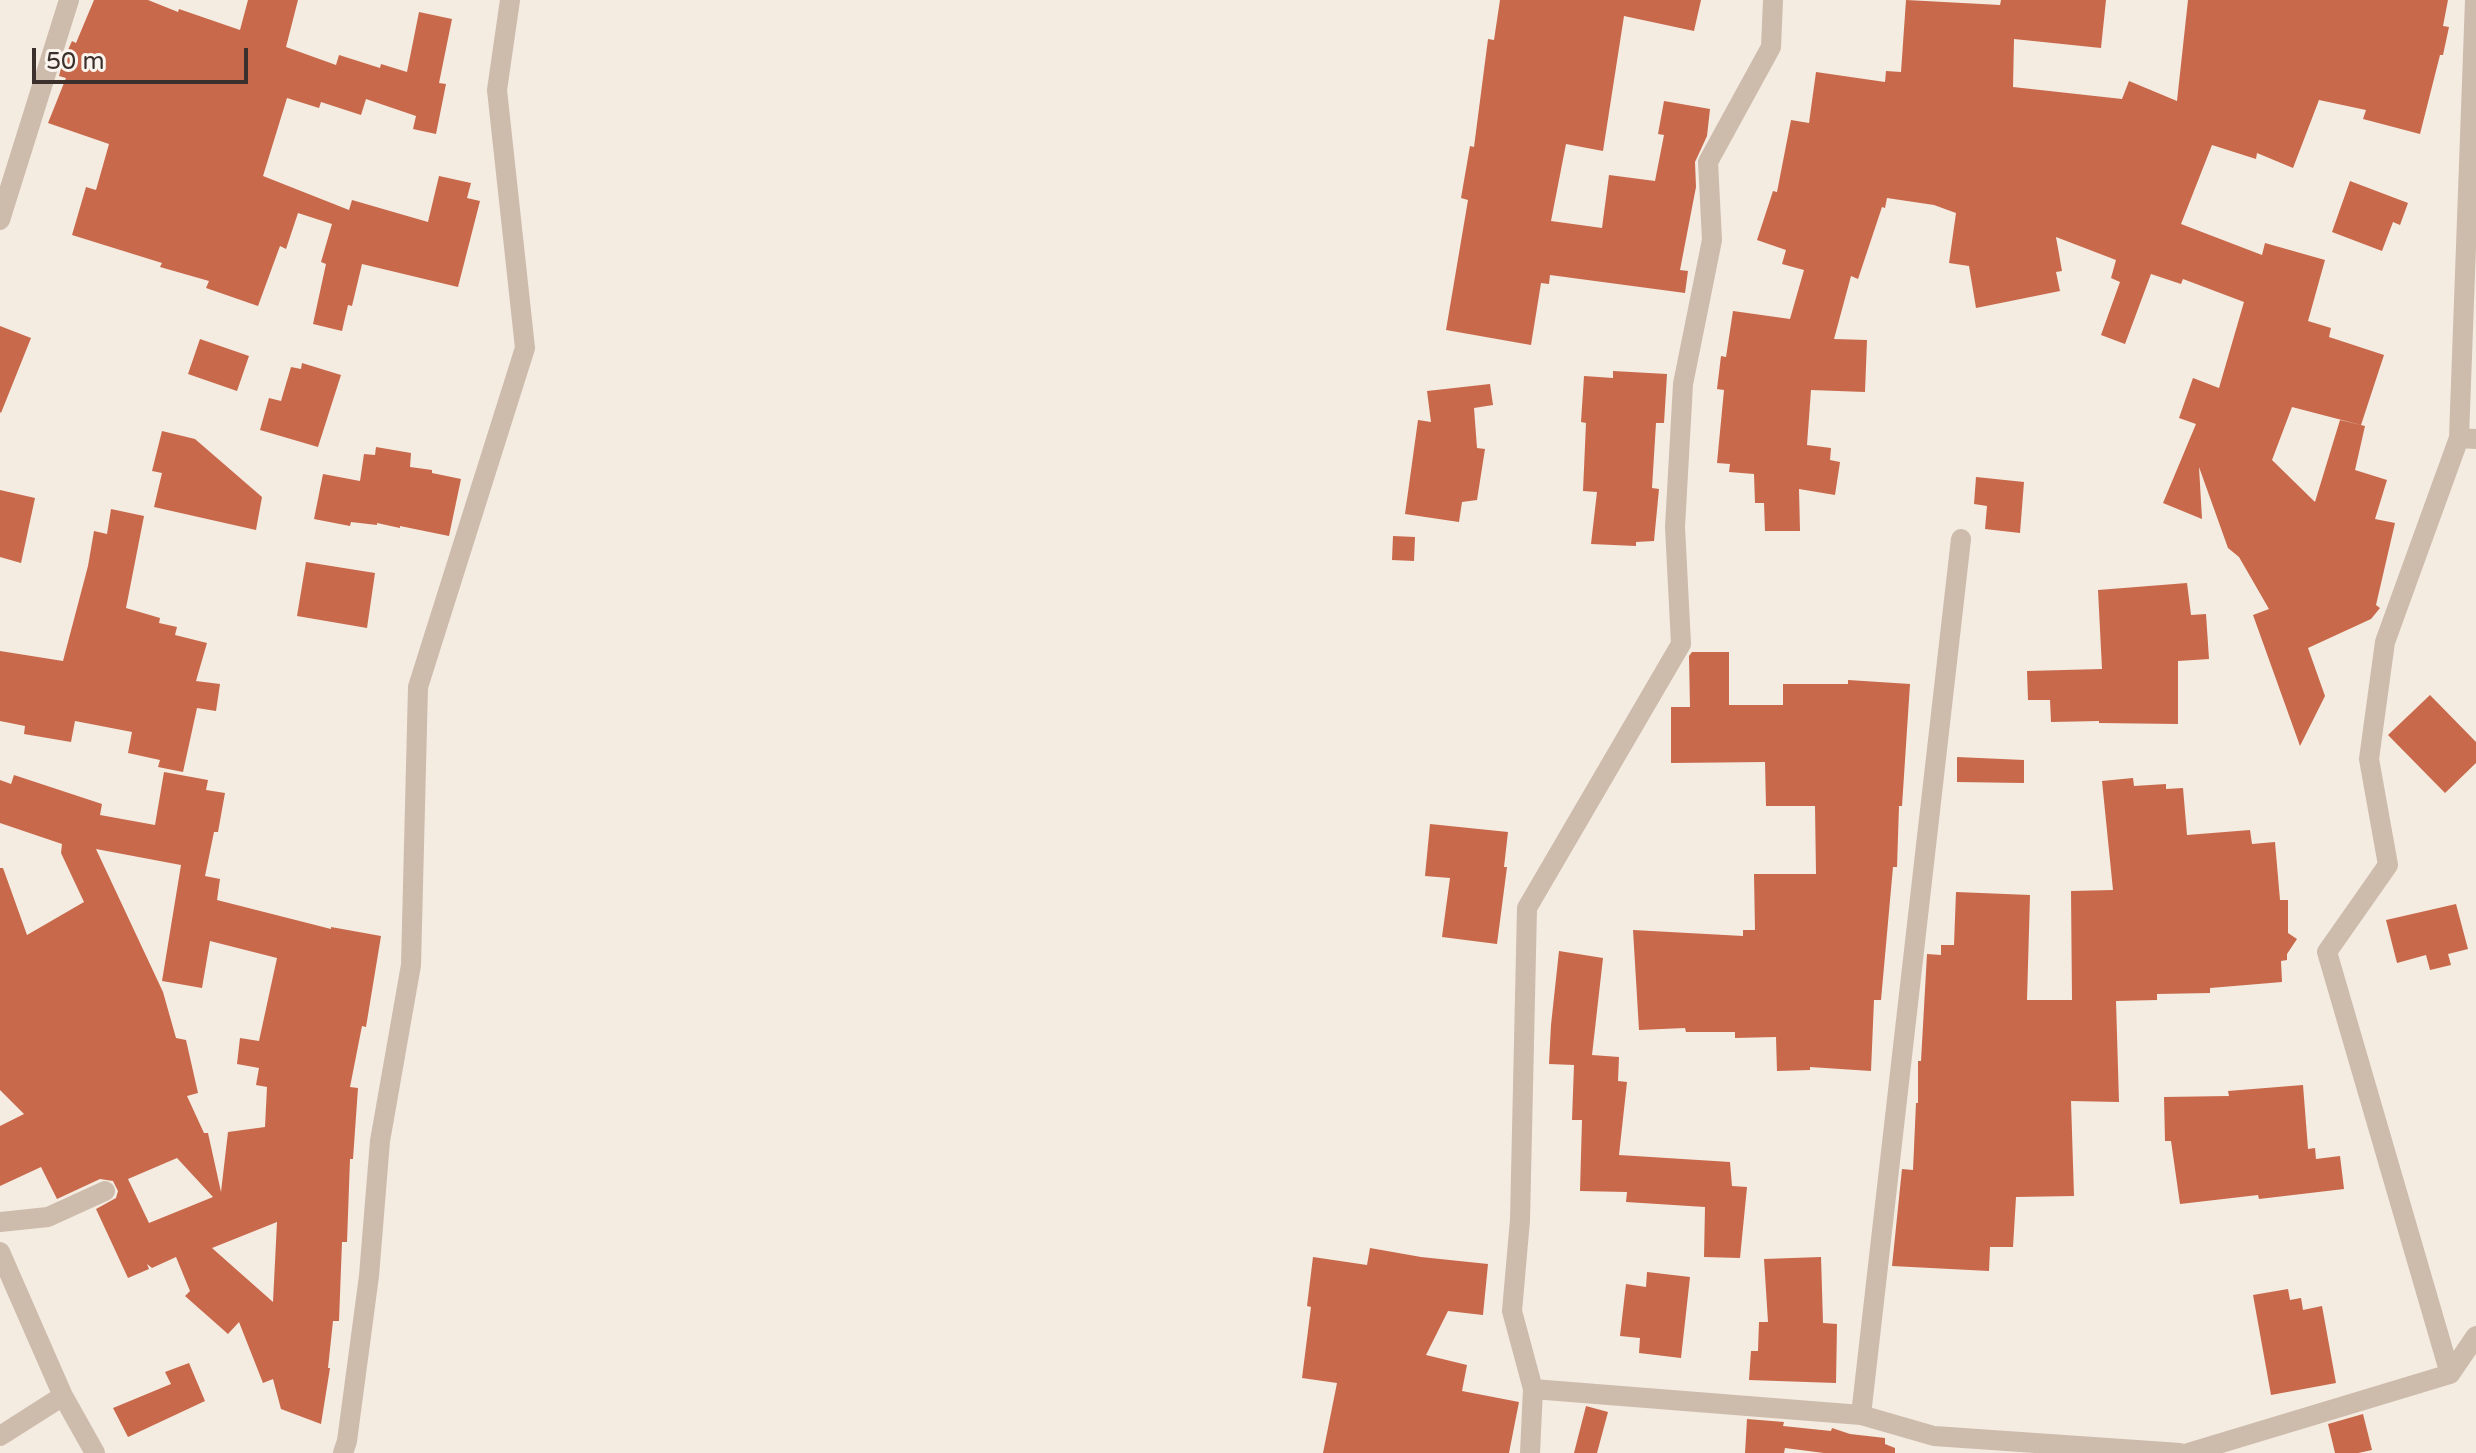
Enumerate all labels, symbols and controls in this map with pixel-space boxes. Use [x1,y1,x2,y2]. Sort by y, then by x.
scale bar [36,32,252,82]
text: 50 m [46,47,104,76]

